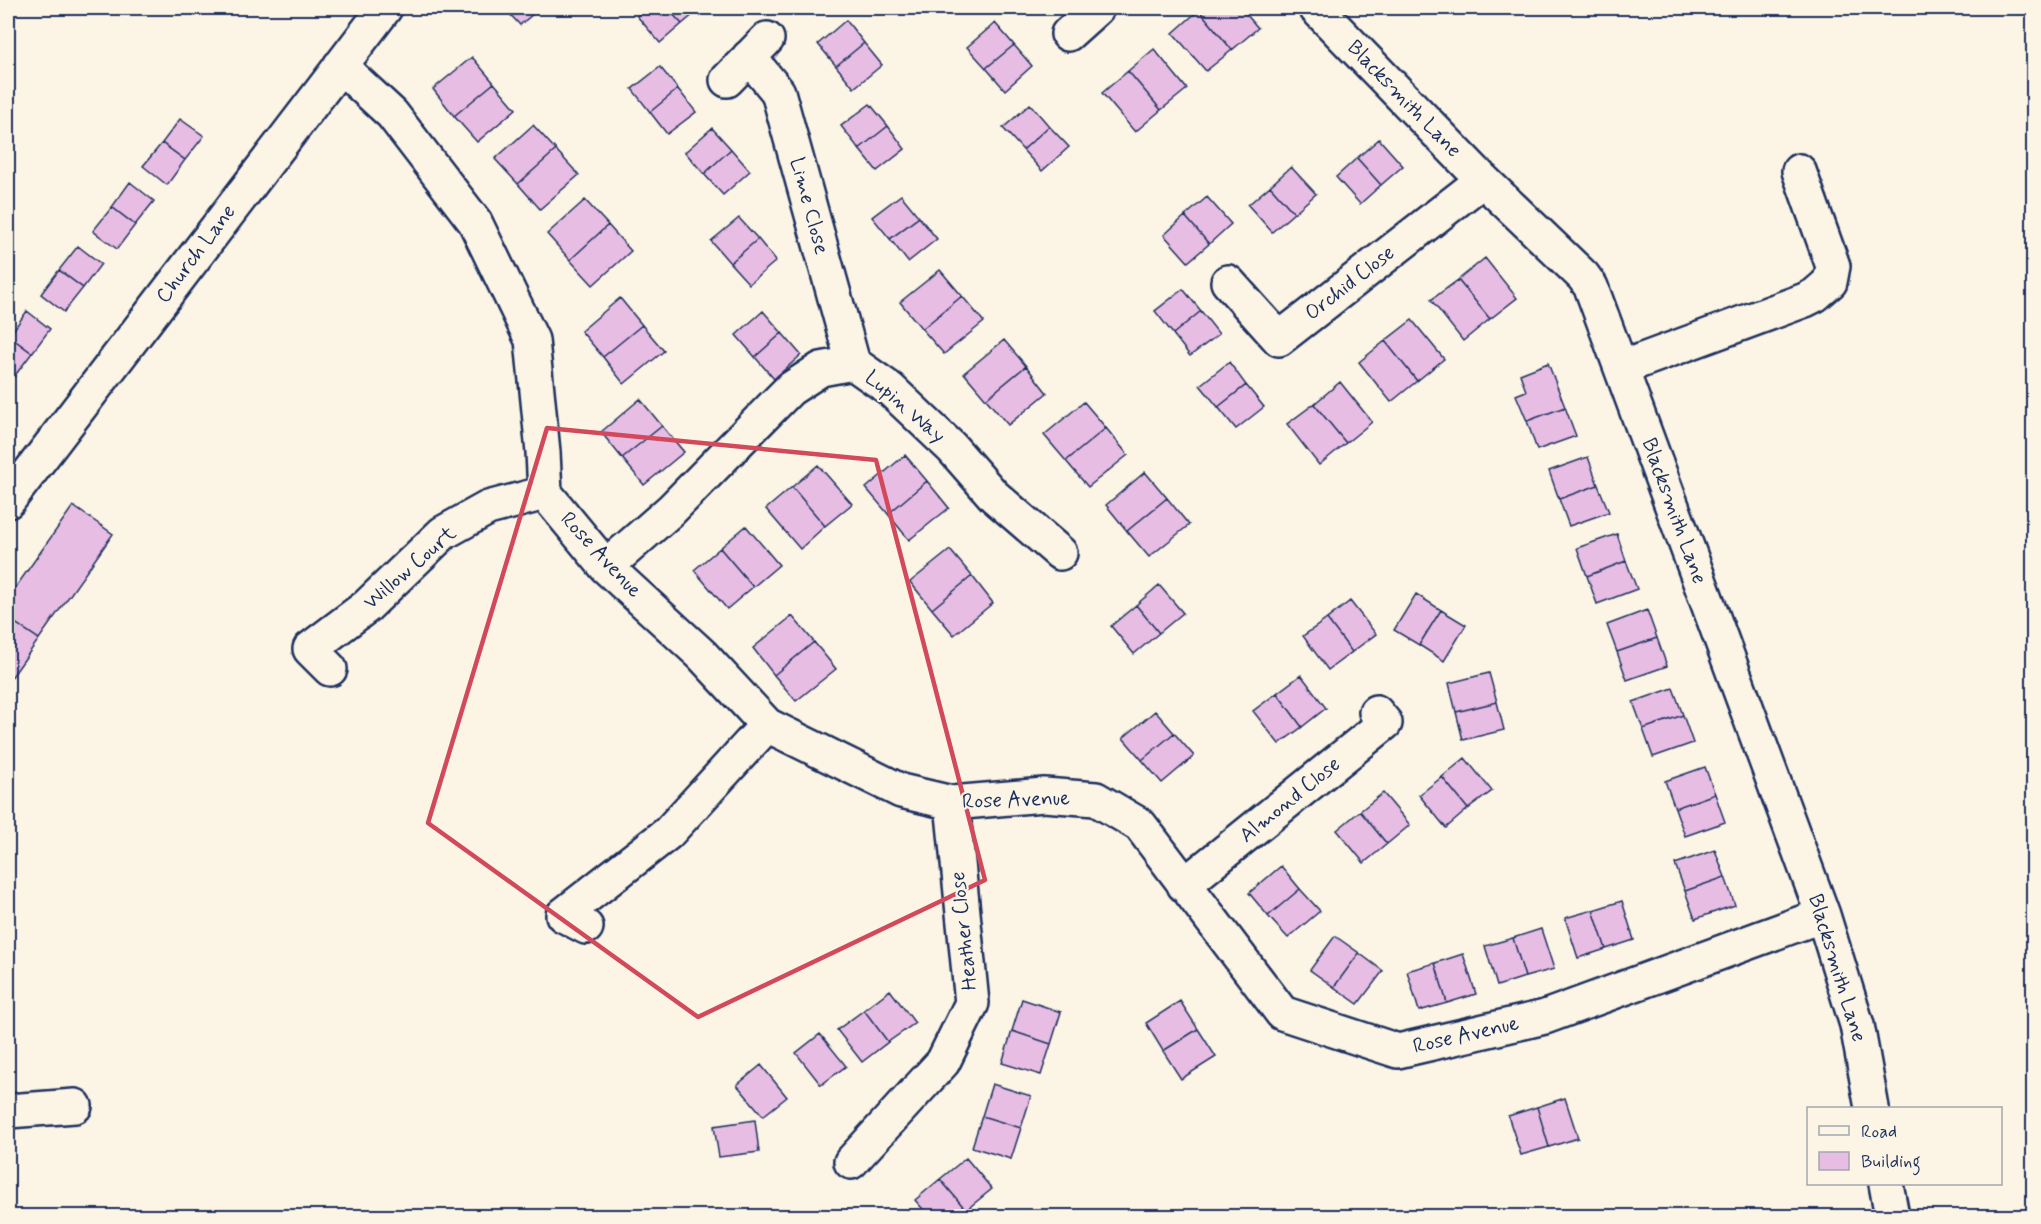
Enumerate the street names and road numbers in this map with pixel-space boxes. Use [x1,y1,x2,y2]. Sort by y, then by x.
street label: Blacksmith Lane [1341,34,1467,164]
street label: Lime Close [783,154,835,258]
street label: Church Lane [150,199,242,309]
street label: Orchid Close [1299,239,1401,327]
street label: Lupin Way [859,364,951,450]
street label: Blacksmith Lane [1635,434,1713,588]
street label: Rose Avenue [554,506,648,604]
street label: Willow Court [358,519,463,616]
street label: Almond Close [1234,751,1346,849]
street label: Rose Avenue [962,784,1071,816]
street label: Heather Close [944,870,984,992]
street label: Blacksmith Lane [1801,891,1873,1045]
street label: Rose Avenue [1410,1009,1522,1061]

